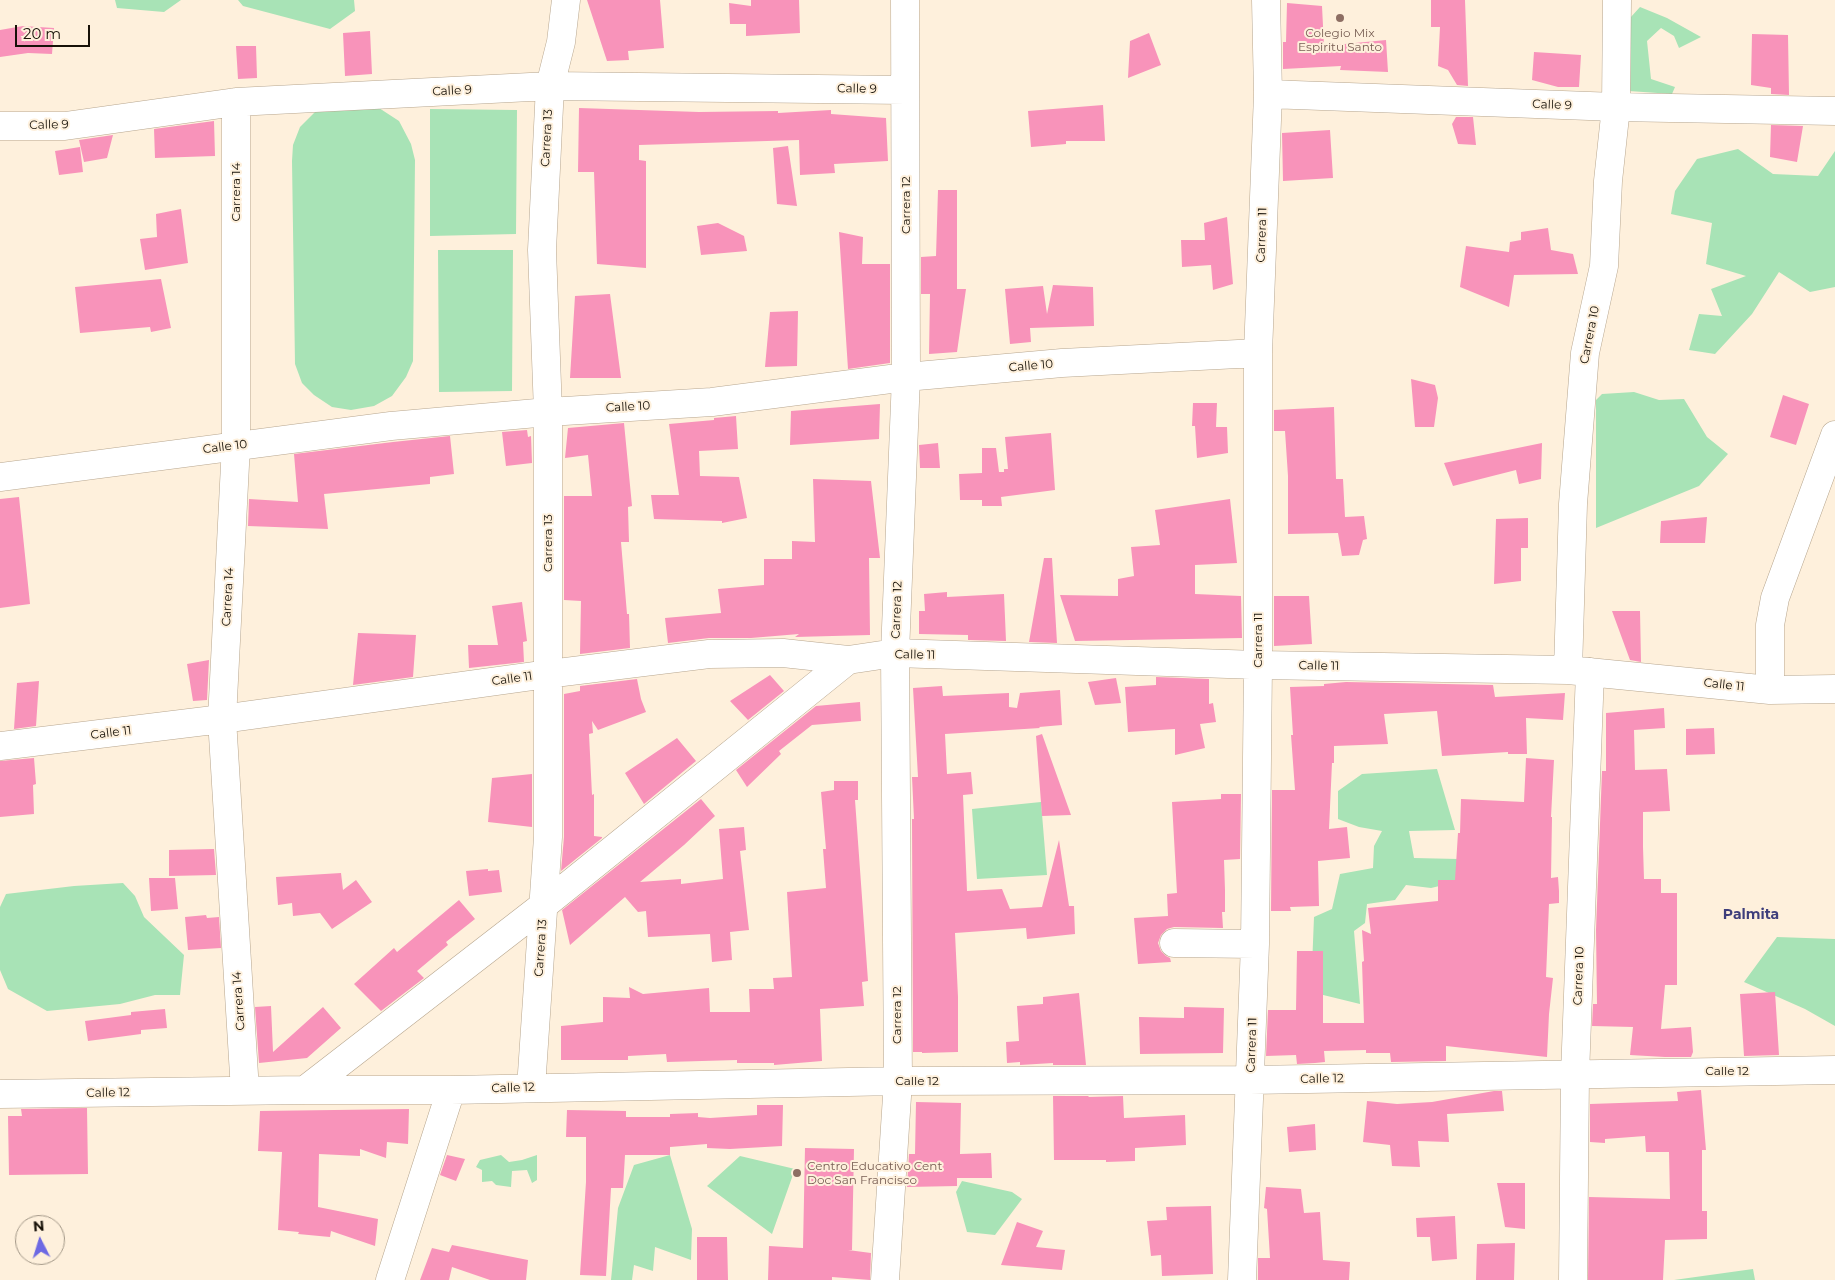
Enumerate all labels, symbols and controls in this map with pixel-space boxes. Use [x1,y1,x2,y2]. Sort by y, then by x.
marker: Colegio Mix Espiritu Santo [1334,12,1346,24]
scale bar [18,15,92,47]
text: 20 m [23,24,61,43]
place label: Colegio Mix Espiritu Santo [1298,26,1382,54]
street label: Calle 9 [837,81,877,97]
street label: Calle 9 [432,83,472,99]
street label: Calle 9 [1532,97,1572,113]
street label: Carrera 13 [538,109,556,167]
street label: Calle 9 [29,117,69,133]
street label: Carrera 14 [229,163,243,221]
street label: Carrera 12 [899,176,913,234]
street label: Carrera 11 [1254,207,1270,263]
street label: Carrera 10 [1577,305,1603,365]
street label: Calle 10 [1008,357,1054,375]
street label: Calle 10 [605,399,651,415]
street label: Calle 10 [202,437,248,457]
street label: Carrera 13 [541,514,555,572]
street label: Carrera 14 [219,567,237,627]
street label: Carrera 12 [889,581,905,639]
street label: Carrera 11 [1251,612,1265,668]
street label: Calle 11 [894,647,936,663]
street label: Calle 11 [1298,658,1340,674]
street label: Calle 11 [491,669,533,689]
street label: Calle 11 [1703,676,1745,694]
street label: Calle 11 [90,723,132,743]
district label: Palmita [1723,907,1779,923]
street label: Carrera 13 [532,919,550,977]
street label: Carrera 10 [1571,946,1587,1006]
street label: Carrera 14 [230,971,248,1031]
street label: Carrera 12 [890,986,904,1044]
street label: Carrera 11 [1244,1017,1260,1073]
street label: Calle 12 [1705,1064,1749,1078]
street label: Calle 12 [1300,1071,1344,1087]
street label: Calle 12 [895,1074,939,1088]
street label: Calle 12 [491,1080,535,1096]
street label: Calle 12 [86,1085,130,1101]
place label: Centro Educativo Cent Doc San Francisco [807,1159,942,1187]
marker: Centro Educativo Cent Doc San Francisco [791,1167,803,1179]
north arrow [15,1215,65,1265]
text: N [32,1217,45,1236]

